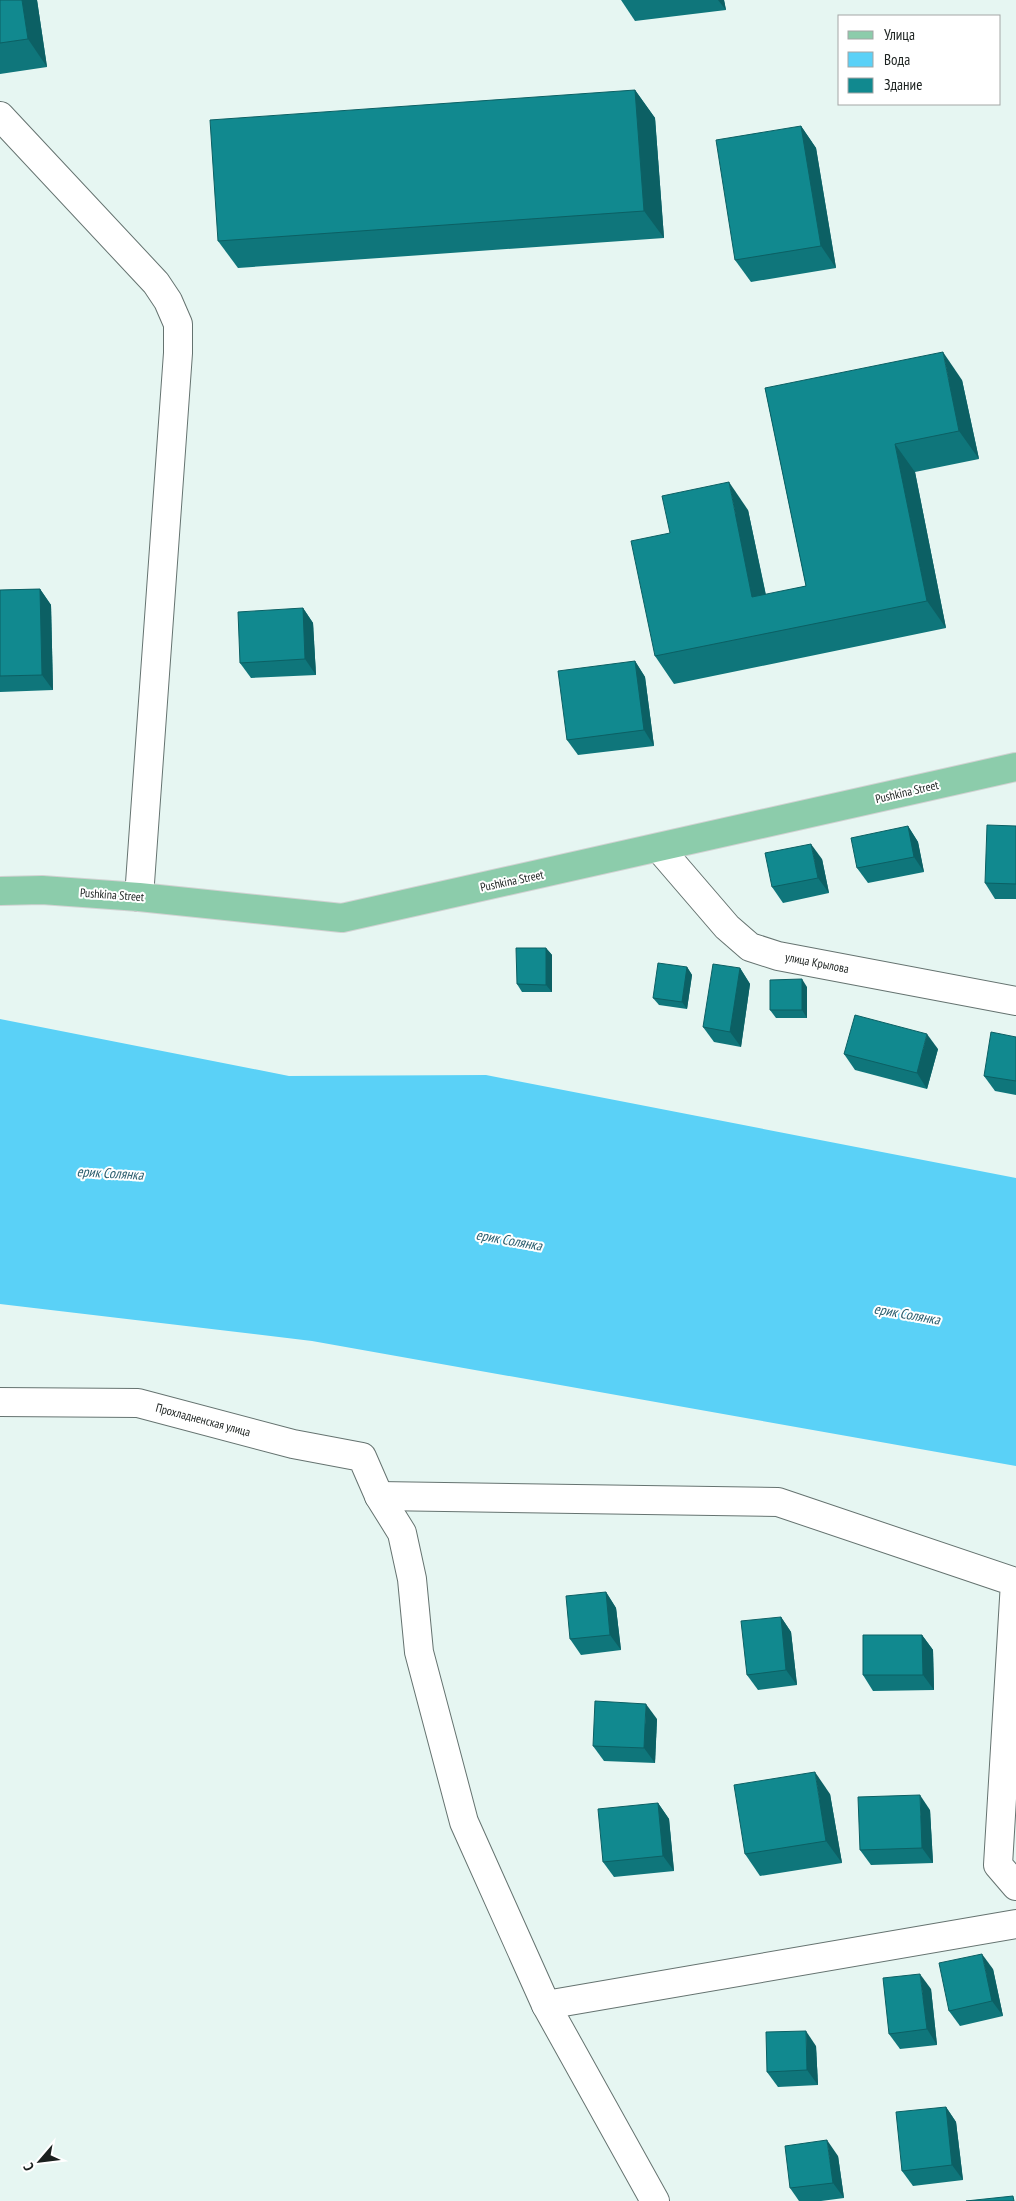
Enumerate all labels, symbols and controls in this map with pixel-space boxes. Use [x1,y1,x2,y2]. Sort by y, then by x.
legend [838,15,1001,105]
text: Улица [884,25,915,44]
text: Вода [884,50,910,69]
text: Здание [884,75,922,94]
street label: Pushkina Street [874,777,941,806]
street label: Pushkina Street [479,866,546,895]
street label: Pushkina Street [79,885,145,904]
street label: улица Крылова [784,949,850,976]
water label: ерик Солянка [76,1162,145,1184]
water label: ерик Солянка [475,1225,545,1255]
water label: ерик Солянка [873,1299,943,1329]
street label: Прохладненская улица [154,1400,252,1439]
north arrow [15,2136,65,2186]
text: С [19,2160,38,2174]

